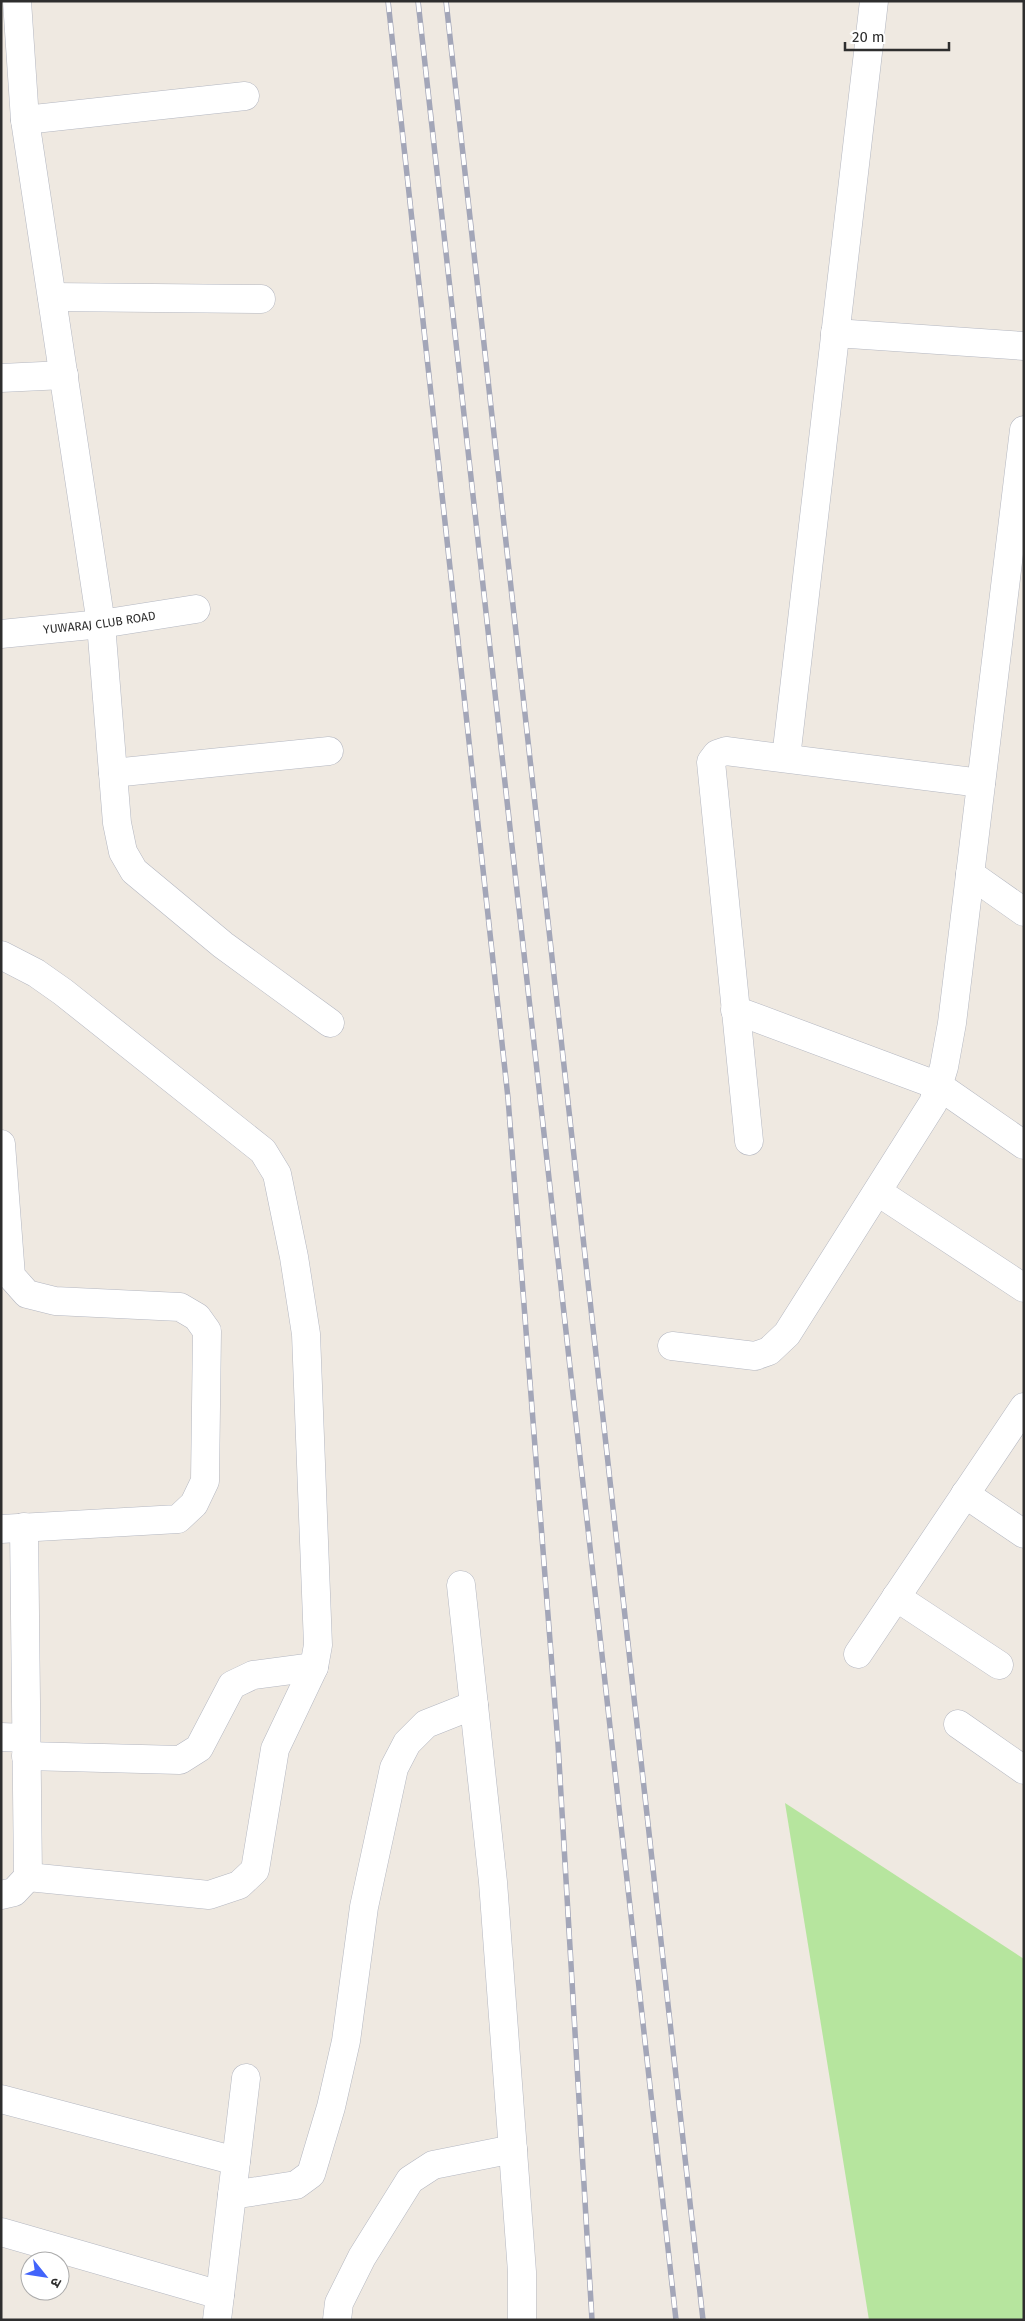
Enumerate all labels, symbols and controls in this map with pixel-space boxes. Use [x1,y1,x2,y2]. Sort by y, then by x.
scale bar [845,20,949,52]
text: 20 m [852,28,885,46]
street label: YUWARAJ CLUB ROAD [42,608,157,637]
north arrow [20,2251,70,2301]
text: उ [46,2274,65,2291]

